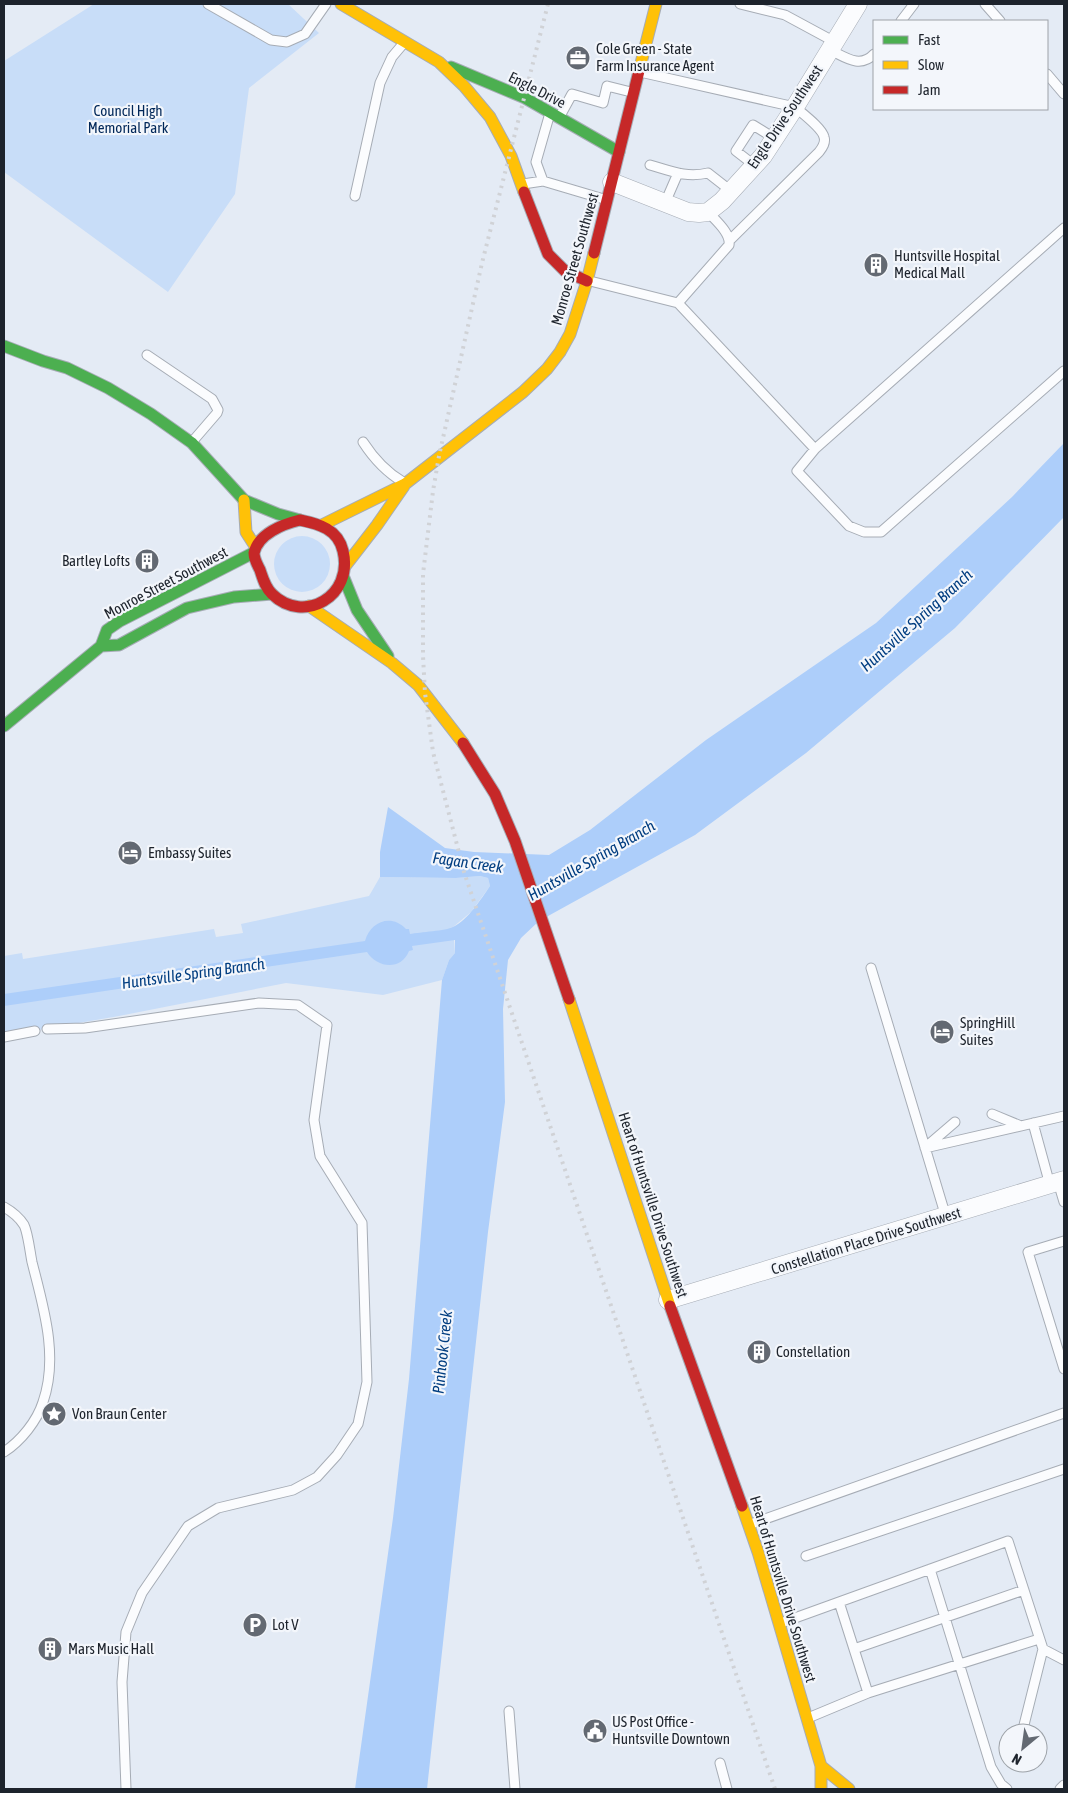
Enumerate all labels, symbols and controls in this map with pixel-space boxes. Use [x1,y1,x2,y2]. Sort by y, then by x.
legend [873,20,1048,110]
text: Fast [918,31,940,48]
place label: Cole Green - State Farm Insurance Agent [596,40,714,74]
office icon: Cole Green - State Farm Insurance Agent [565,45,591,71]
text: Slow [918,56,944,73]
street label: Engle Drive Southwest [744,62,826,172]
street label: Engle Drive [506,68,569,111]
text: Jam [918,81,941,98]
park label: Council High Memorial Park [88,102,169,136]
street label: Monroe Street Southwest [547,191,602,327]
place label: Huntsville Hospital Medical Mall [894,247,1000,281]
building icon: Huntsville Hospital Medical Mall [863,252,889,278]
street label: Monroe Street Southwest [101,543,230,622]
building icon: Bartley Lofts [134,548,160,574]
place label: Bartley Lofts [62,552,130,569]
water label: Huntsville Spring Branch [857,565,976,676]
water label: Huntsville Spring Branch [524,816,659,905]
hotel icon: Embassy Suites [117,840,143,866]
place label: Embassy Suites [148,844,231,861]
water label: Fagan Creek [432,848,505,877]
water label: Huntsville Spring Branch [120,954,266,993]
place label: SpringHill Suites [960,1014,1015,1048]
hotel icon: SpringHill Suites [929,1019,955,1045]
street label: Heart of Huntsville Drive Southwest [615,1110,692,1300]
street label: Constellation Place Drive Southwest [769,1203,963,1278]
water label: Pinhook Creek [429,1308,455,1395]
building icon: Constellation [746,1339,772,1365]
place label: Constellation [776,1343,850,1360]
place icon: Von Braun Center [41,1401,67,1427]
place label: Von Braun Center [72,1405,167,1422]
street label: Heart of Huntsville Drive Southwest [747,1494,820,1684]
parking icon: Lot V [242,1612,268,1638]
place label: Lot V [272,1616,299,1633]
building icon: Mars Music Hall [37,1636,63,1662]
place label: Mars Music Hall [68,1640,154,1657]
place label: US Post Office - Huntsville Downtown [612,1713,730,1747]
public building icon: US Post Office - Huntsville Downtown [582,1718,608,1744]
north arrow [998,1723,1048,1773]
text: N [1009,1750,1024,1768]

